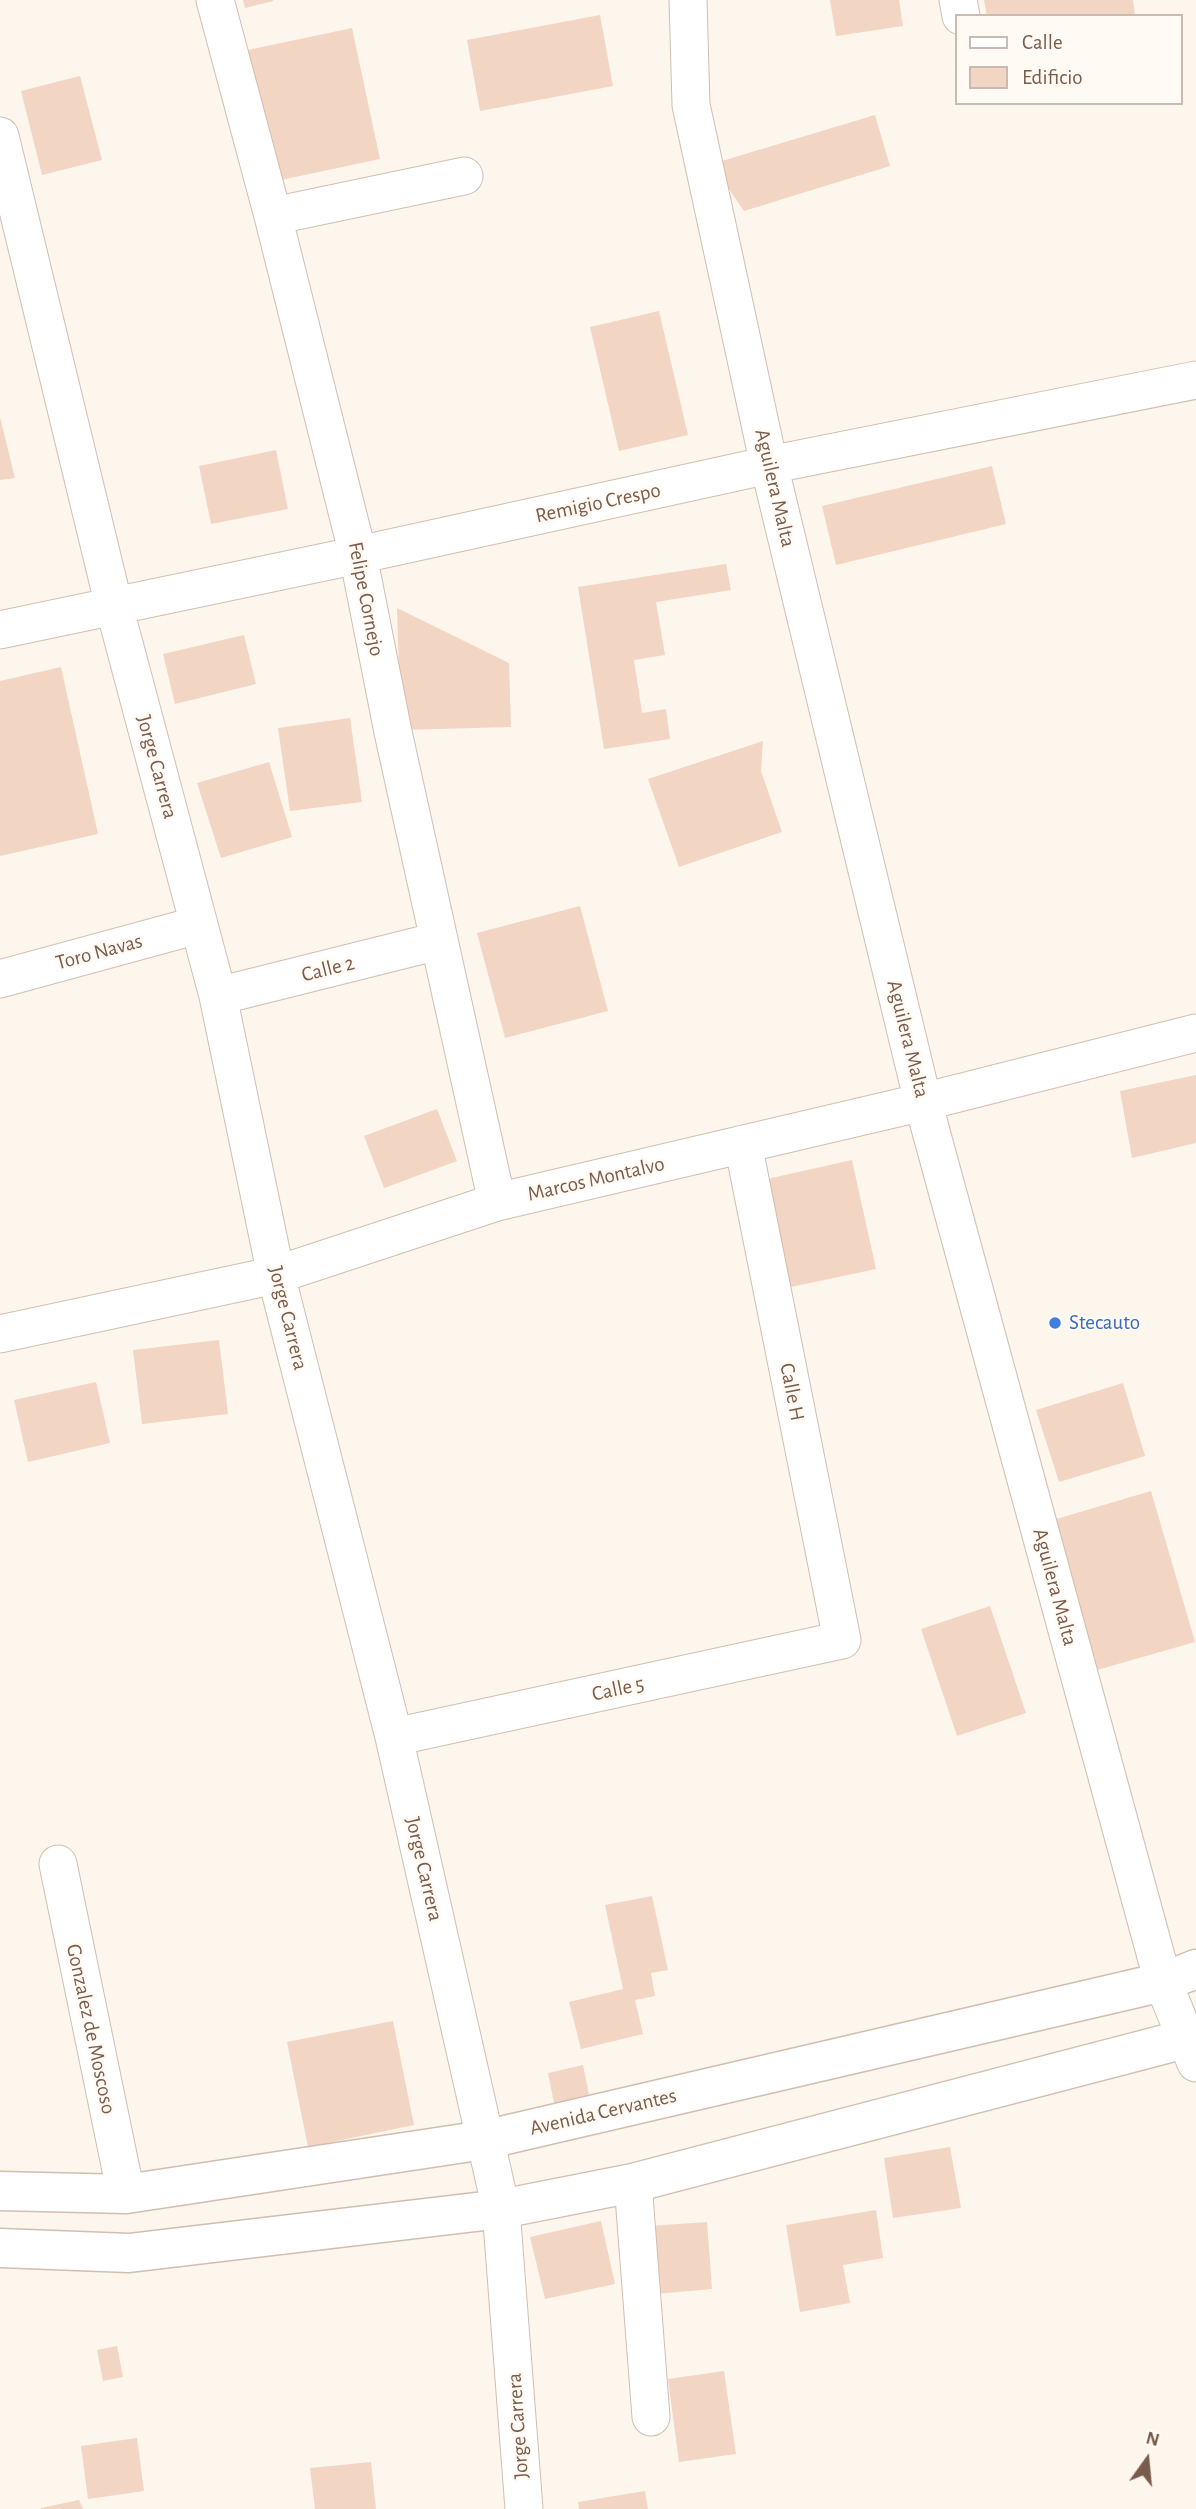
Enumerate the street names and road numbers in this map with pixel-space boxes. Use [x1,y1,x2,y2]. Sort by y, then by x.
street label: Aguilera Malta [749,427,801,549]
street label: Remigio Crespo [533,477,663,529]
street label: Felipe Cornejo [343,540,389,658]
street label: Jorge Carrera [131,712,183,822]
street label: Toro Navas [53,928,145,976]
street label: Calle 2 [299,950,357,988]
street label: Aguilera Malta [881,978,935,1100]
street label: Marcos Montalvo [525,1151,667,1207]
street label: Jorge Carrera [263,1263,313,1373]
street label: Calle H [774,1361,810,1423]
street label: Aguilera Malta [1027,1526,1083,1648]
street label: Calle 5 [589,1671,647,1707]
street label: Jorge Carrera [400,1814,448,1924]
street label: Gonzalez de Moscoso [61,1942,121,2116]
street label: Avenida Cervantes [527,2083,679,2141]
street label: Jorge Carrera [502,2372,534,2480]

